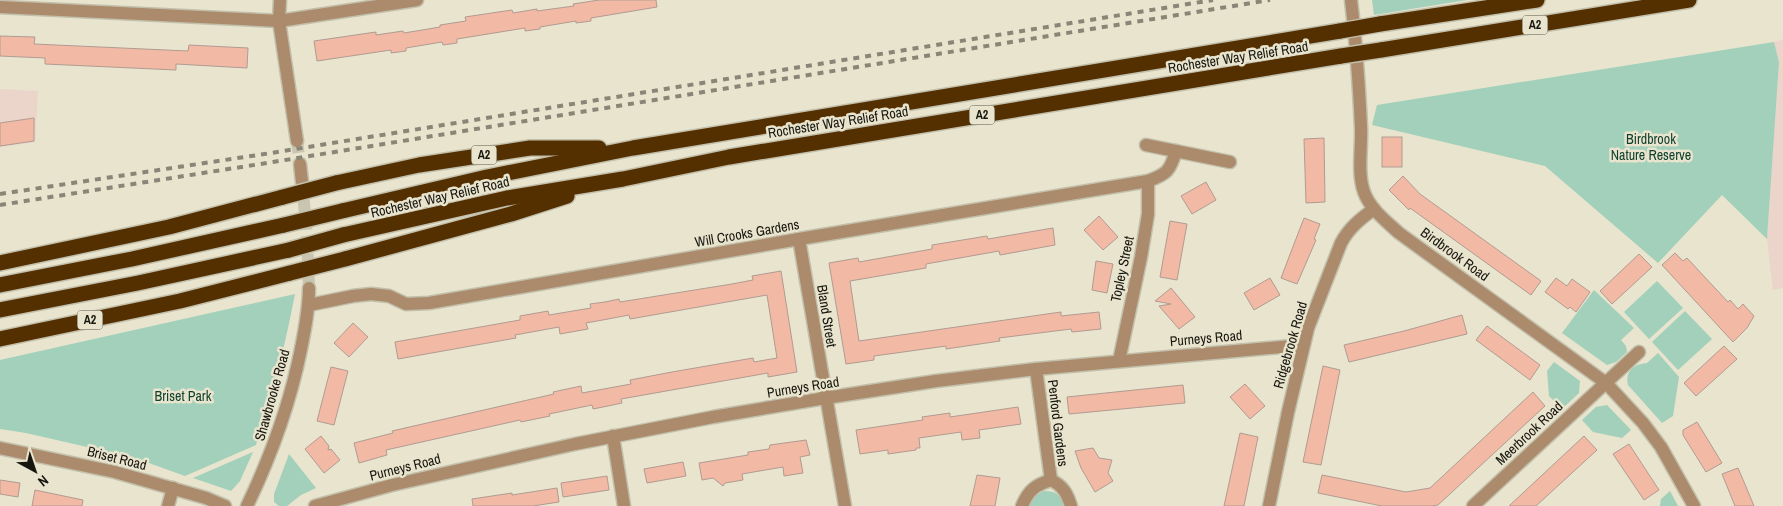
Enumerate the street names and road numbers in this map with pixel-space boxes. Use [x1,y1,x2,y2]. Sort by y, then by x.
road number: A2 [1522,16,1548,34]
street label: Rochester Way Relief Road [1167,37,1309,77]
street label: Rochester Way Relief Road [767,102,909,142]
road number: A2 [970,106,994,124]
road number: A2 [472,146,496,164]
street label: Rochester Way Relief Road [369,172,511,222]
street label: Will Crooks Gardens [693,215,801,251]
street label: Birdbrook Road [1417,223,1493,285]
street label: Topley Street [1106,234,1138,304]
street label: Bland Street [813,283,841,349]
street label: Ridgebrook Road [1269,299,1311,391]
road number: A2 [78,310,102,330]
street label: Purneys Road [1169,326,1243,350]
street label: Shawbrooke Road [250,347,294,443]
street label: Purneys Road [766,372,840,402]
street label: Penford Gardens [1044,379,1072,468]
street label: Meerbrook Road [1492,397,1566,469]
street label: Briset Road [85,442,149,474]
street label: Purneys Road [368,449,442,485]

